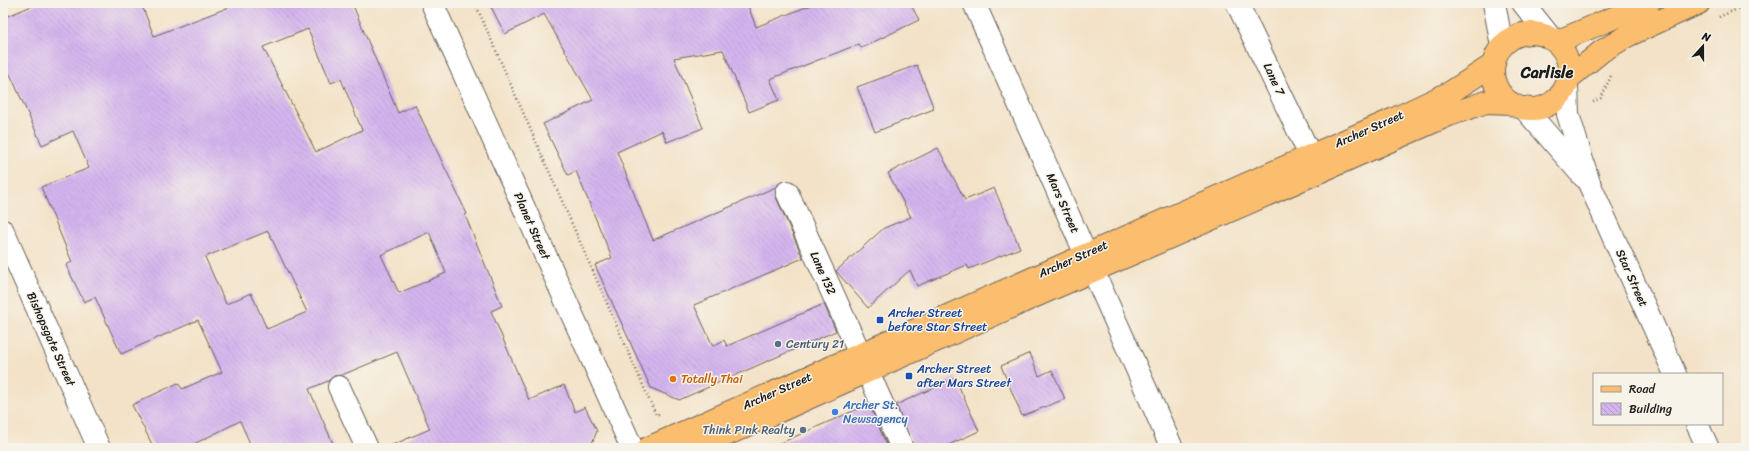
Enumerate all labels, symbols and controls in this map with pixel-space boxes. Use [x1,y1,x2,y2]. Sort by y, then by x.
north arrow [1683,26,1723,66]
text: N [1699,27,1714,48]
district label: Carlisle [1520,58,1573,87]
street label: Lane 7 [1257,59,1292,100]
street label: Archer Street [1330,104,1407,155]
street label: Mars Street [1040,169,1086,237]
street label: Planet Street [507,189,557,264]
street label: Archer Street [1034,234,1111,285]
street label: Star Street [1609,246,1655,310]
street label: Lane 132 [804,248,842,299]
street label: Bishopsgate Street [20,288,82,391]
place label: Archer Street before Star Street [887,302,987,338]
marker: Archer Street before Star Street [875,315,885,325]
place label: Century 21 [786,333,844,355]
marker: Century 21 [773,339,783,349]
place label: Archer Street after Mars Street [916,358,1012,394]
street label: Archer Street [738,366,815,417]
place label: Totally Thai [681,368,743,390]
marker: Archer Street after Mars Street [904,371,914,381]
legend [1593,373,1723,425]
marker: Totally Thai [668,374,678,384]
text: Road [1629,378,1656,400]
place label: Archer St. Newsagency [842,394,909,430]
text: Building [1629,398,1672,420]
marker: Archer St. Newsagency [830,407,840,417]
place label: Think Pink Realty [703,419,796,441]
marker: Think Pink Realty [798,425,808,435]

